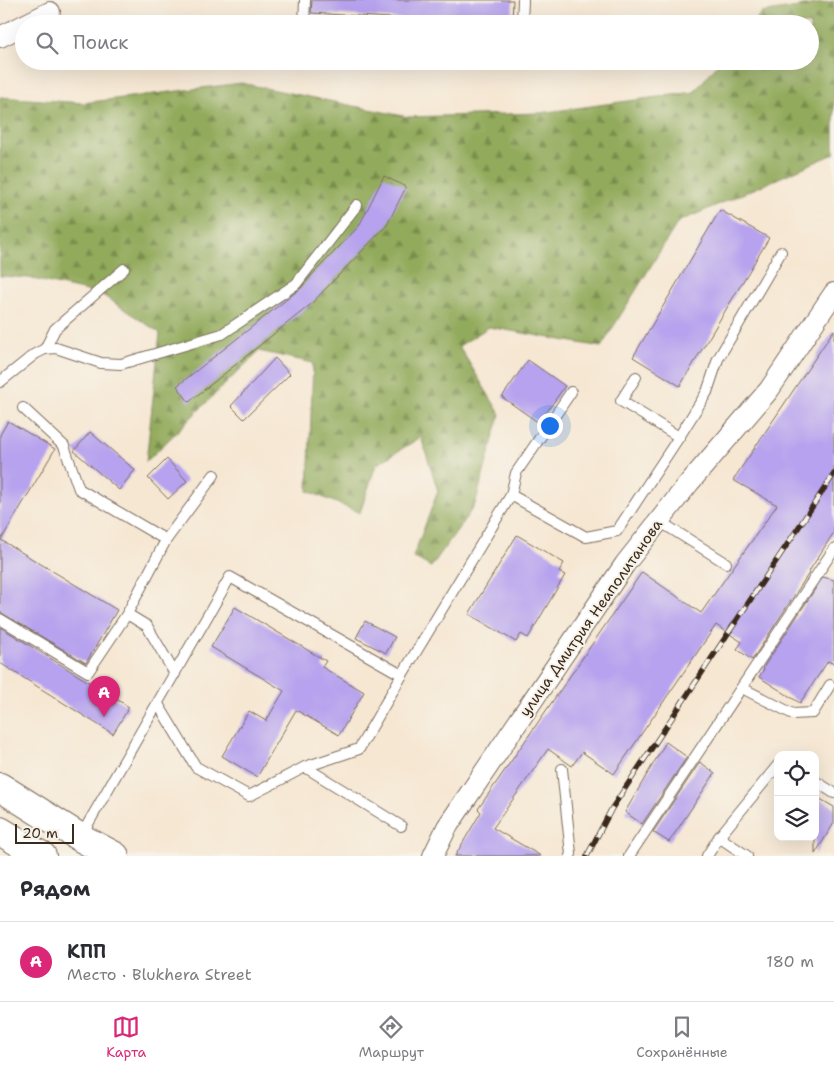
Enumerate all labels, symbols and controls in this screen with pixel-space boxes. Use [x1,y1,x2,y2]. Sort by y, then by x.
search box [15,15,819,70]
icon: search [33,29,61,57]
text: Поиск [73,30,128,55]
your location [537,413,563,439]
street label: улица Дмитрия Неаполитанова [515,515,667,721]
pin: A [88,676,120,717]
map controls [774,751,819,841]
button: locate [774,751,819,796]
button: layers [774,796,819,841]
scale bar [15,821,74,844]
text: 20 m [22,824,58,842]
text: Рядом [20,875,90,903]
text: КПП [67,939,106,964]
text: A [30,951,42,972]
text: 180 m [766,951,814,972]
text: Место · Blukhera Street [67,964,252,985]
tab: Карта [106,1013,146,1061]
tab: Маршрут [359,1013,424,1061]
tab: Сохранённые [636,1013,728,1061]

